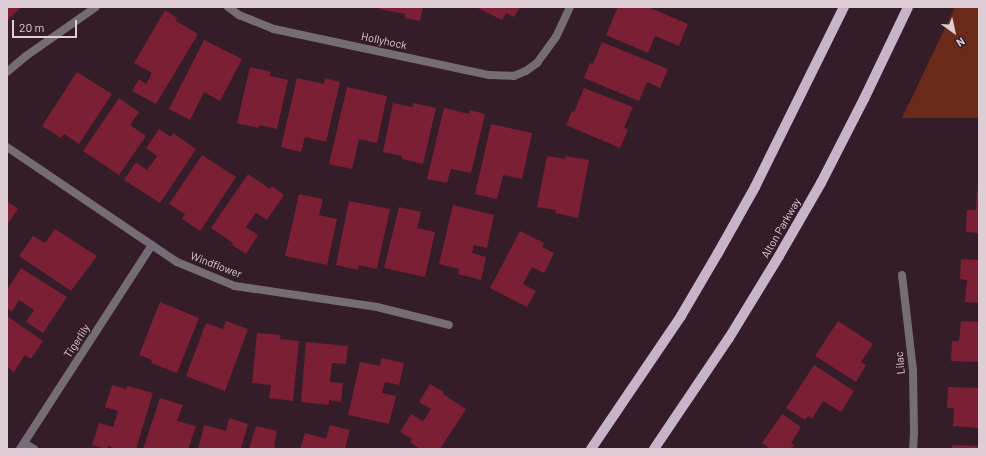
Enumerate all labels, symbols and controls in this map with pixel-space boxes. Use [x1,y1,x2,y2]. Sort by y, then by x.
scale bar [14,12,79,38]
north arrow [934,12,974,52]
text: 20 m [19,20,45,34]
street label: Hollyhock [360,30,408,52]
text: N [954,35,967,50]
street label: Alton Parkway [758,196,804,260]
street label: Windflower [188,249,244,281]
street label: Tigerlily [61,322,93,360]
street label: Lilac [892,351,908,375]

